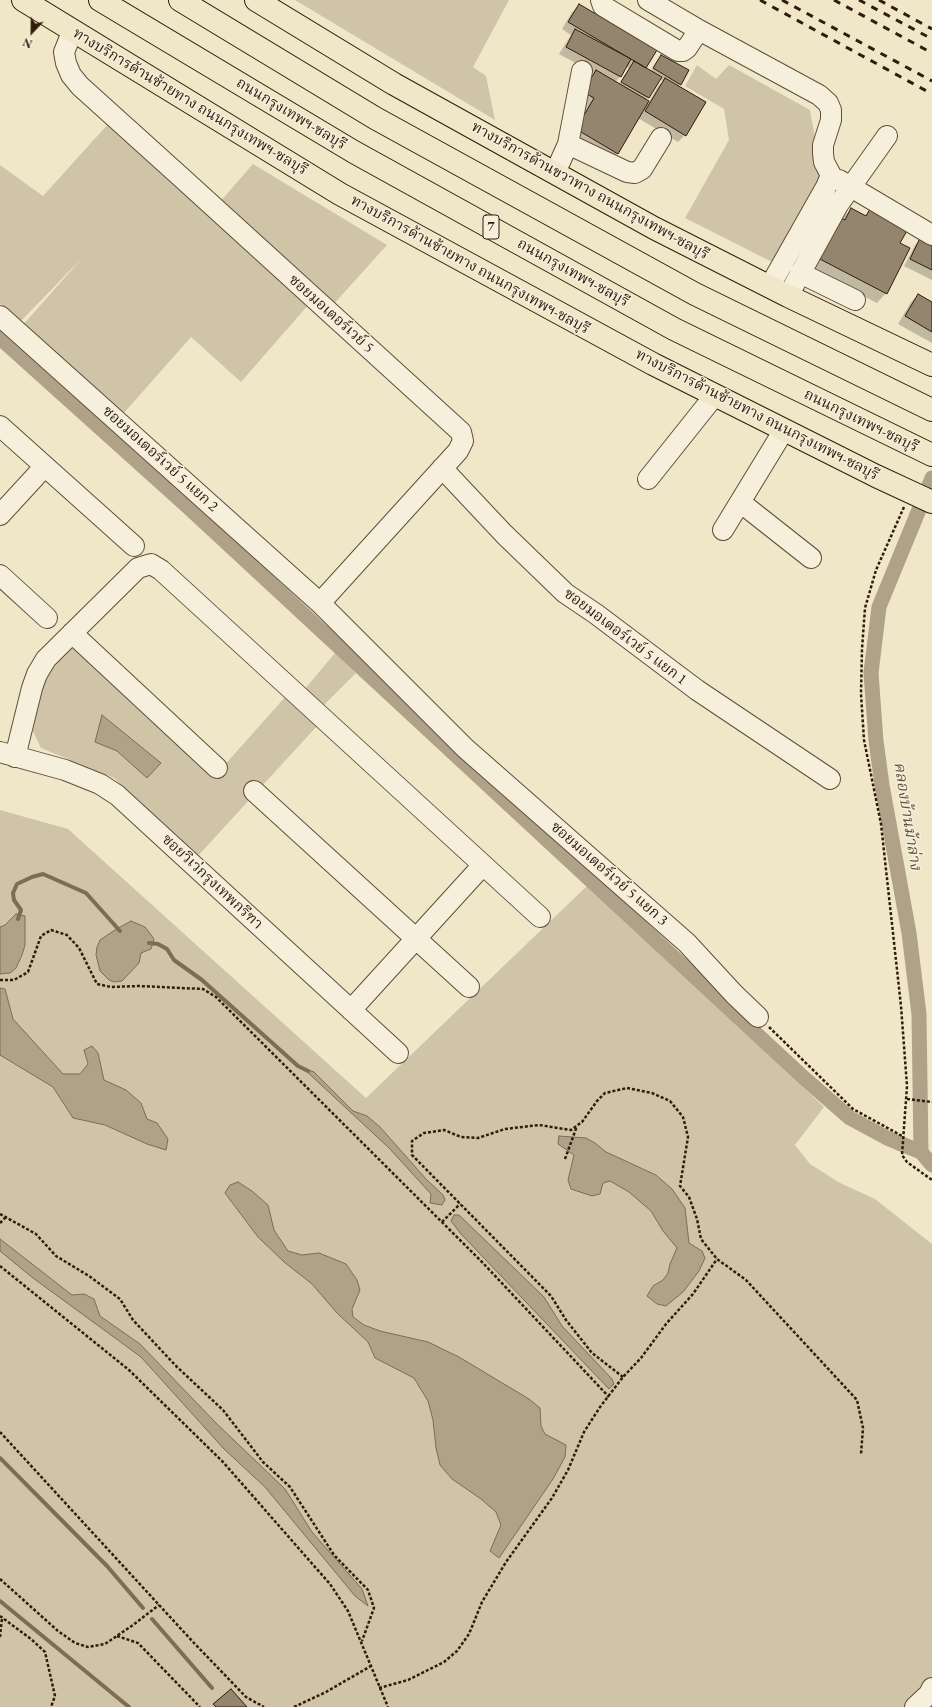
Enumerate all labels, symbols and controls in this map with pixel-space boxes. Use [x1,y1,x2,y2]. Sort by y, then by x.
north arrow [12,12,52,52]
street label: ทางบริการด้านซ้ายทาง ถนนกรุงเทพฯ-ชลบุรี [69,25,311,179]
text: N [21,35,34,51]
street label: ถนนกรุงเทพฯ-ชลบุรี [233,74,349,154]
street label: ทางบริการด้านขวาทาง ถนนกรุงเทพฯ-ชลบุรี [468,118,712,264]
street label: ทางบริการด้านซ้ายทาง ถนนกรุงเทพฯ-ชลบุรี [347,192,593,338]
road number: 7 [483,215,499,239]
street label: ถนนกรุงเทพฯ-ชลบุรี [514,235,632,311]
street label: ซอยมอเตอร์เวย์ 5 [285,271,377,357]
street label: ทางบริการด้านซ้ายทาง ถนนกรุงเทพฯ-ชลบุรี [632,346,882,484]
street label: ถนนกรุงเทพฯ-ชลบุรี [801,385,921,457]
street label: ซอยมอเตอร์เวย์ 5 แยก 2 [99,402,221,516]
street label: ซอยมอเตอร์เวย์ 5 แยก 1 [560,585,690,689]
water label: คลองบ้านม้าล่าง [889,761,925,871]
street label: ซอยมอเตอร์เวย์ 5 แยก 3 [547,818,671,930]
street label: ซอยวิเว่กรุงเทพกรีฑา [158,831,266,933]

